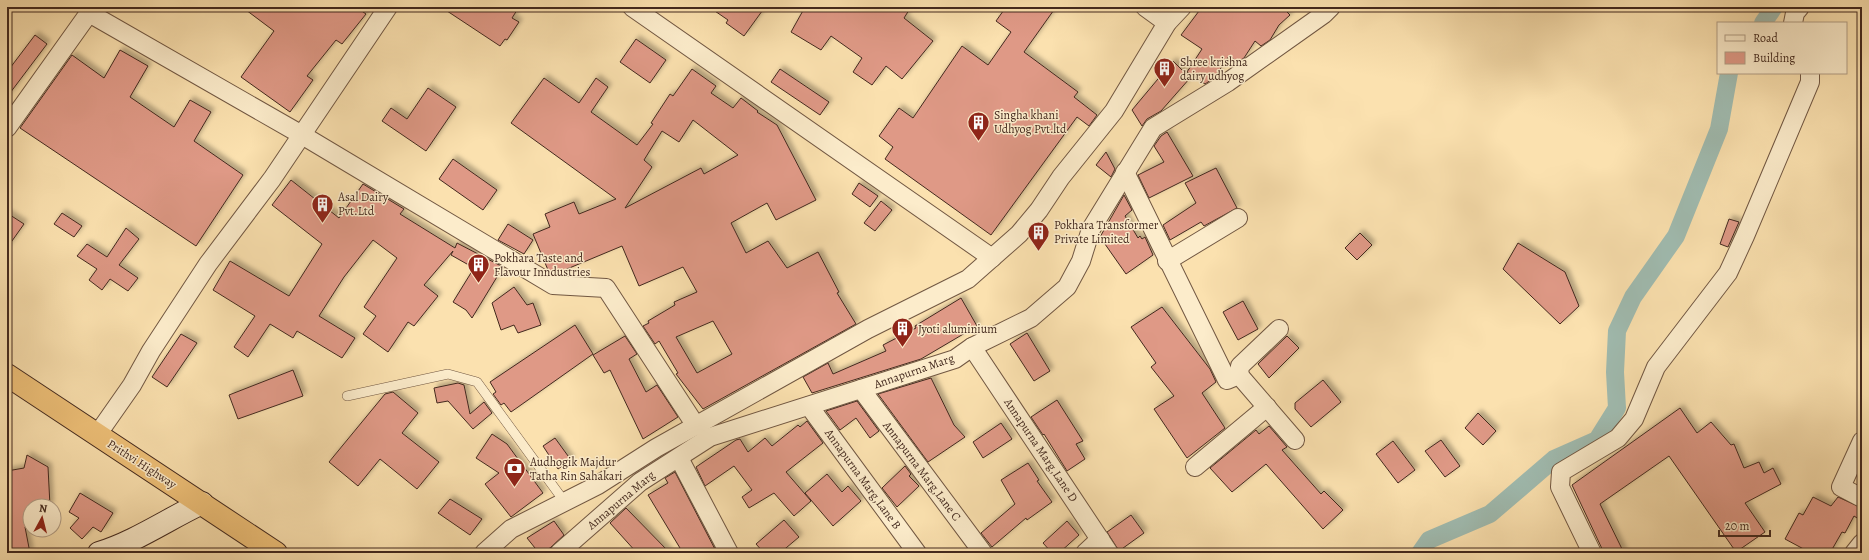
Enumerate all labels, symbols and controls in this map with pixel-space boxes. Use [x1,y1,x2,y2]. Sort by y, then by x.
legend [1717,22,1847,74]
text: Road [1753,30,1779,46]
text: Building [1753,50,1795,66]
place label: Shree krishna dairy udhyog [1180,54,1248,84]
building icon: Shree krishna dairy udhyog [1152,56,1178,89]
place label: Singha khani Udhyog Pvt.ltd [994,107,1067,137]
building icon: Singha khani Udhyog Pvt.ltd [965,109,991,142]
place label: Asal Dairy Pvt.Ltd [337,189,389,219]
building icon: Asal Dairy Pvt.Ltd [309,191,335,224]
place label: Pokhara Transformer Private Limited [1054,217,1159,247]
building icon: Pokhara Transformer Private Limited [1026,219,1052,252]
place label: Pokhara Taste and Flavour Inndustries [494,250,590,280]
building icon: Pokhara Taste and Flavour Inndustries [465,252,491,285]
building icon: Jyoti aluminium [890,316,916,349]
place label: Jyoti aluminium [918,321,997,337]
street label: Annapurna Marg [871,350,956,393]
street label: Annapurna Marg,Lane D [1000,394,1082,505]
street label: Annapurna Marg,Lane C [879,417,965,524]
street label: Annapurna Marg,Lane B [821,425,905,532]
street label: Prithvi Highway [104,436,180,493]
place label: Audhogik Majdur Tatha Rin Sahakari [529,454,622,484]
bank icon: Audhogik Majdur Tatha Rin Sahakari [501,456,527,489]
street label: Annapurna Marg [583,467,658,534]
north arrow [22,498,62,538]
text: N [38,501,48,517]
scale bar [1719,512,1770,538]
text: 20 m [1725,518,1749,534]

